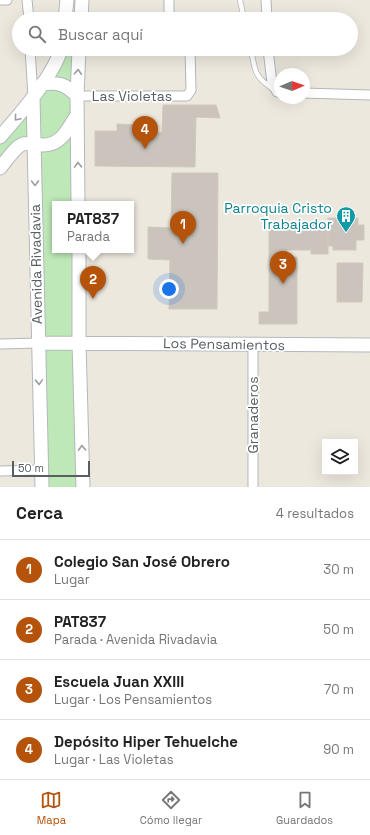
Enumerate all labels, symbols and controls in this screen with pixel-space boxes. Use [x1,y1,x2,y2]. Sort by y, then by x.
search box [12,12,358,56]
icon: search [26,23,48,45]
text: Buscar aquí [58,25,143,44]
north arrow [274,68,310,104]
one-way arrow [74,69,82,75]
street label: Las Violetas [92,87,172,105]
one-way arrow [15,113,22,120]
pin: 4 [132,116,158,149]
one-way arrow [74,162,82,168]
one-way arrow [31,180,39,186]
place label: Parroquia Cristo Trabajador [224,199,332,233]
popup [52,201,134,253]
street label: Avenida Rivadavia [26,204,46,324]
building icon: Parroquia Cristo Trabajador [335,205,357,233]
text: PAT837 [67,209,119,228]
pin: 1 [170,211,196,244]
text: Parada [67,228,110,245]
pin: 3 [270,251,296,284]
pin: 2 [80,266,106,299]
your location [159,279,179,299]
street label: Los Pensamientos [163,334,285,354]
street label: Granaderos [244,376,262,454]
one-way arrow [35,379,43,385]
map controls [322,439,358,475]
button: layers [322,439,358,475]
one-way arrow [77,445,86,451]
scale bar [12,459,90,478]
text: 50 m [18,461,44,475]
text: Cerca [16,502,63,524]
text: 4 resultados [276,505,354,522]
text: Colegio San José Obrero [54,552,230,571]
text: 1 [26,561,32,578]
text: 30 m [323,561,354,578]
text: Lugar [54,571,90,588]
text: PAT837 [54,612,106,631]
text: 2 [25,621,33,638]
text: 50 m [323,621,354,638]
text: Parada · Avenida Rivadavia [54,631,217,648]
text: Escuela Juan XXIII [54,672,184,691]
text: 3 [25,681,33,698]
text: 70 m [324,681,354,698]
text: Lugar · Los Pensamientos [54,691,212,708]
text: Depósito Hiper Tehuelche [54,732,238,751]
text: 4 [25,741,33,758]
text: 90 m [323,741,354,758]
text: Lugar · Las Violetas [54,751,173,768]
tab: Mapa [37,789,66,827]
tab: Cómo llegar [140,789,202,827]
tab: Guardados [276,789,333,827]

